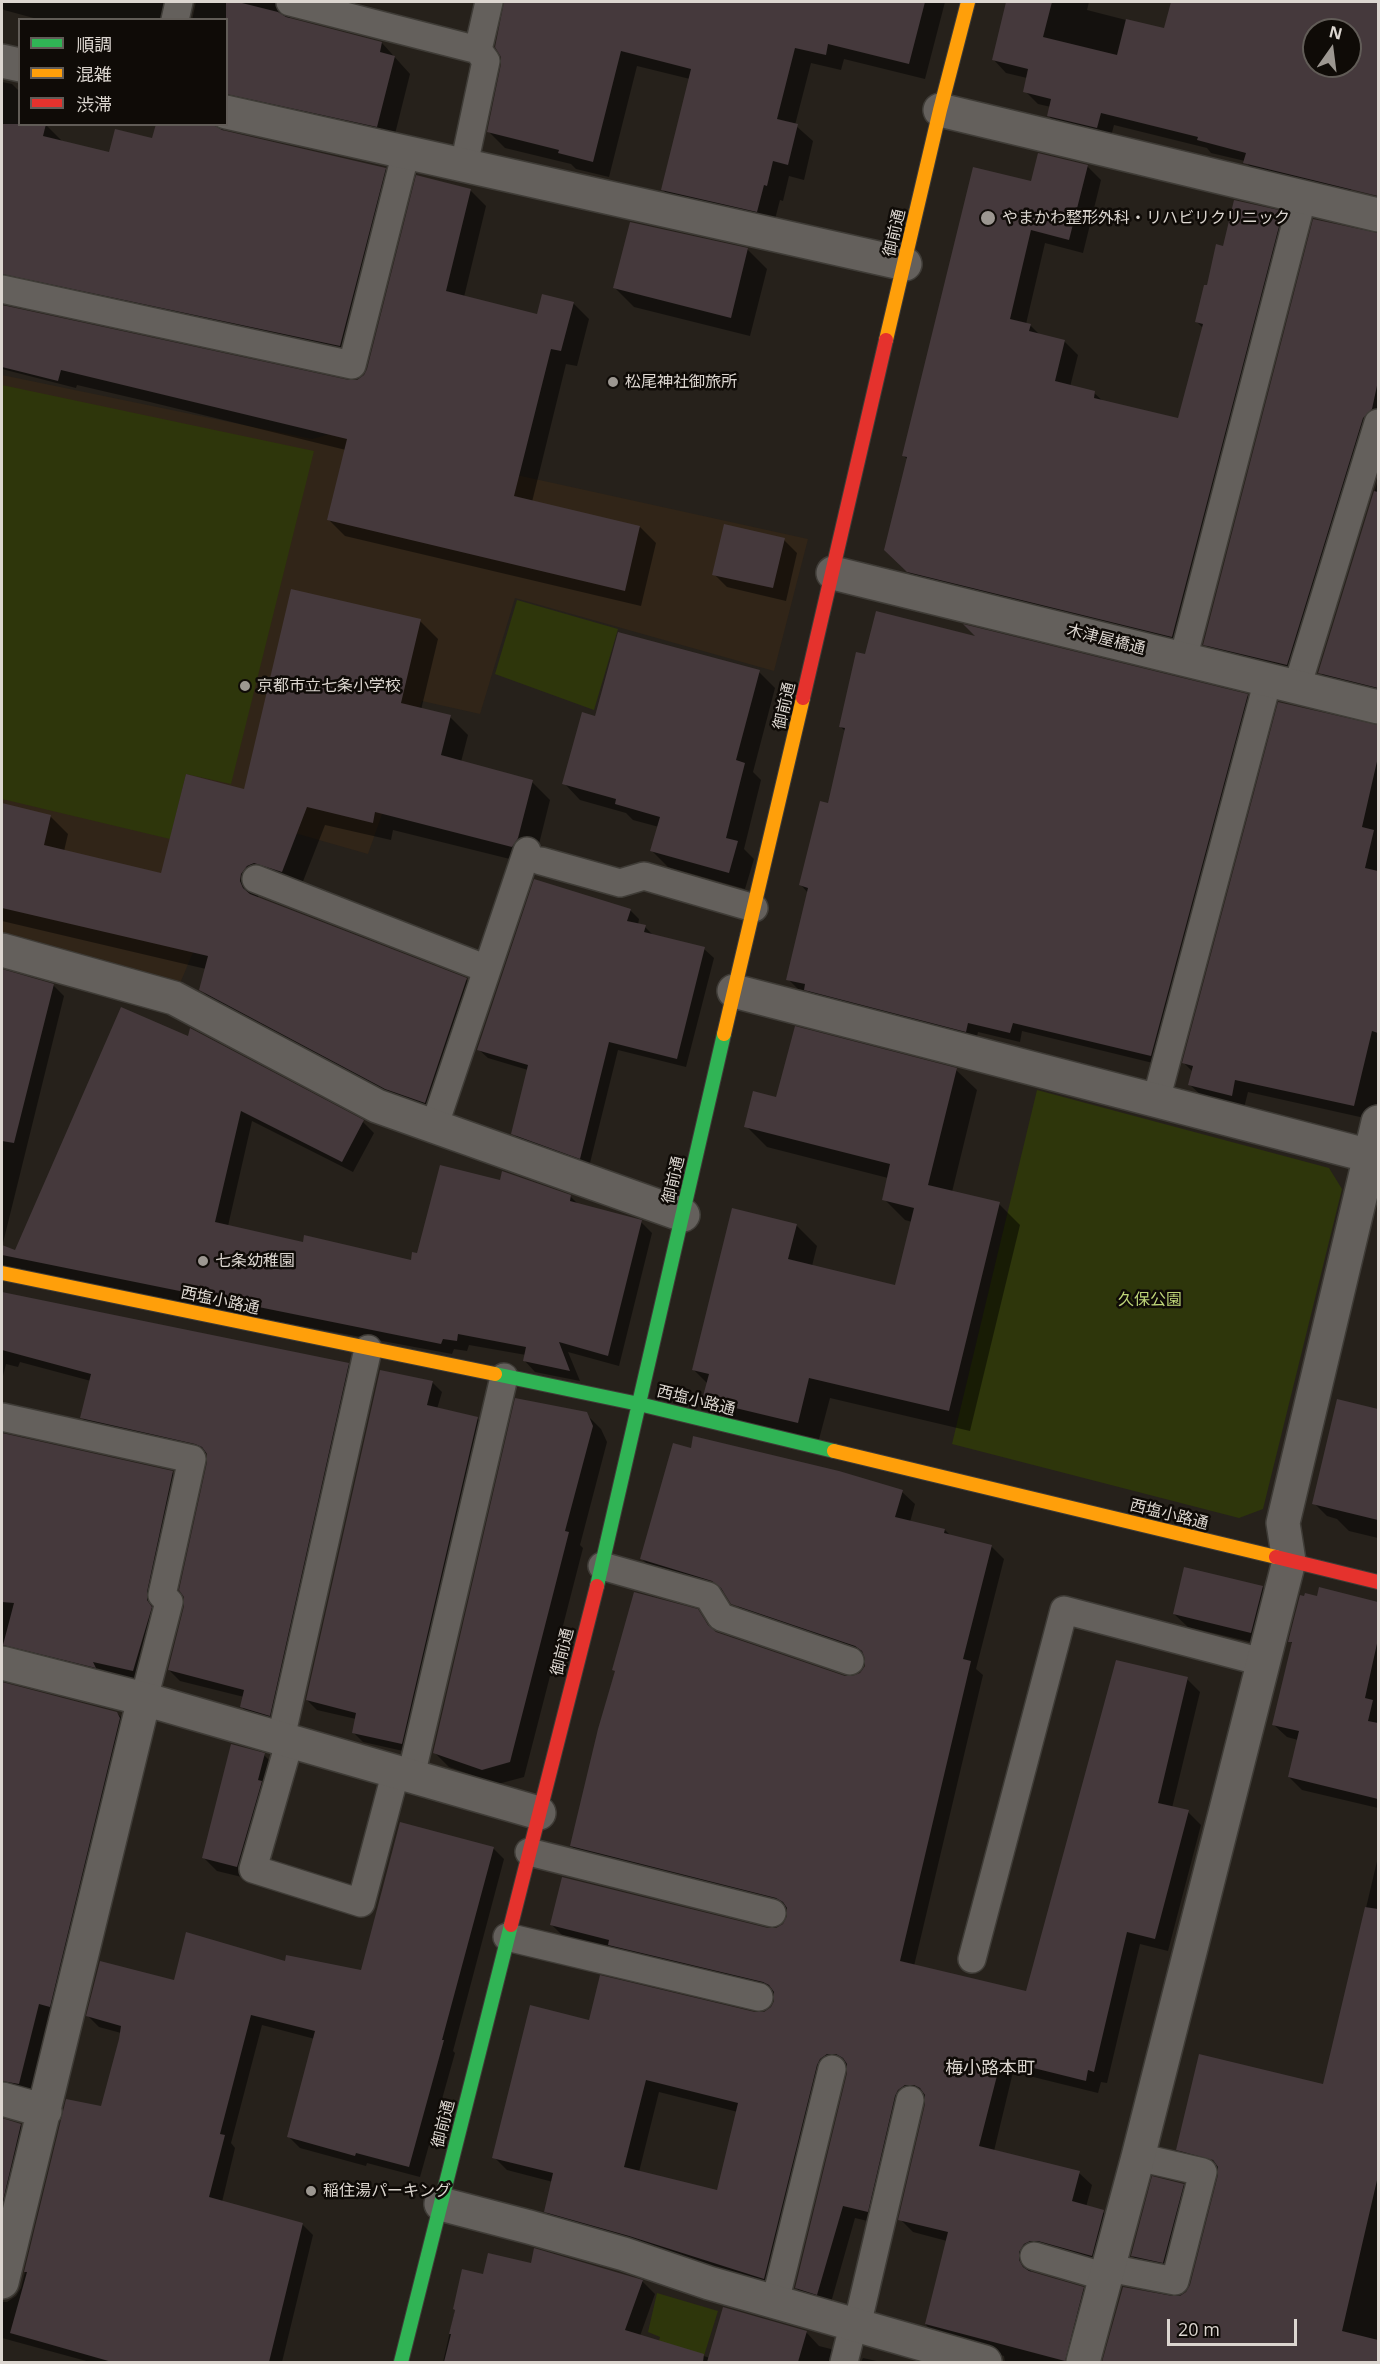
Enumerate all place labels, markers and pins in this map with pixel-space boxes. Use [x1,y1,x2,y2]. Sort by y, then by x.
place label: やまかわ整形外科・リハビリクリニック [1002,208,1290,228]
marker: やまかわ整形外科・リハビリクリニック [979,209,997,227]
place label: 松尾神社御旅所 [625,372,737,392]
marker: 松尾神社御旅所 [606,375,620,389]
place label: 京都市立七条小学校 [257,676,401,696]
marker: 京都市立七条小学校 [238,679,252,693]
place label: 七条幼稚園 [215,1251,295,1271]
marker: 七条幼稚園 [196,1254,210,1268]
place label: 稲住湯パーキング [323,2181,451,2201]
marker: 稲住湯パーキング [304,2184,318,2198]

